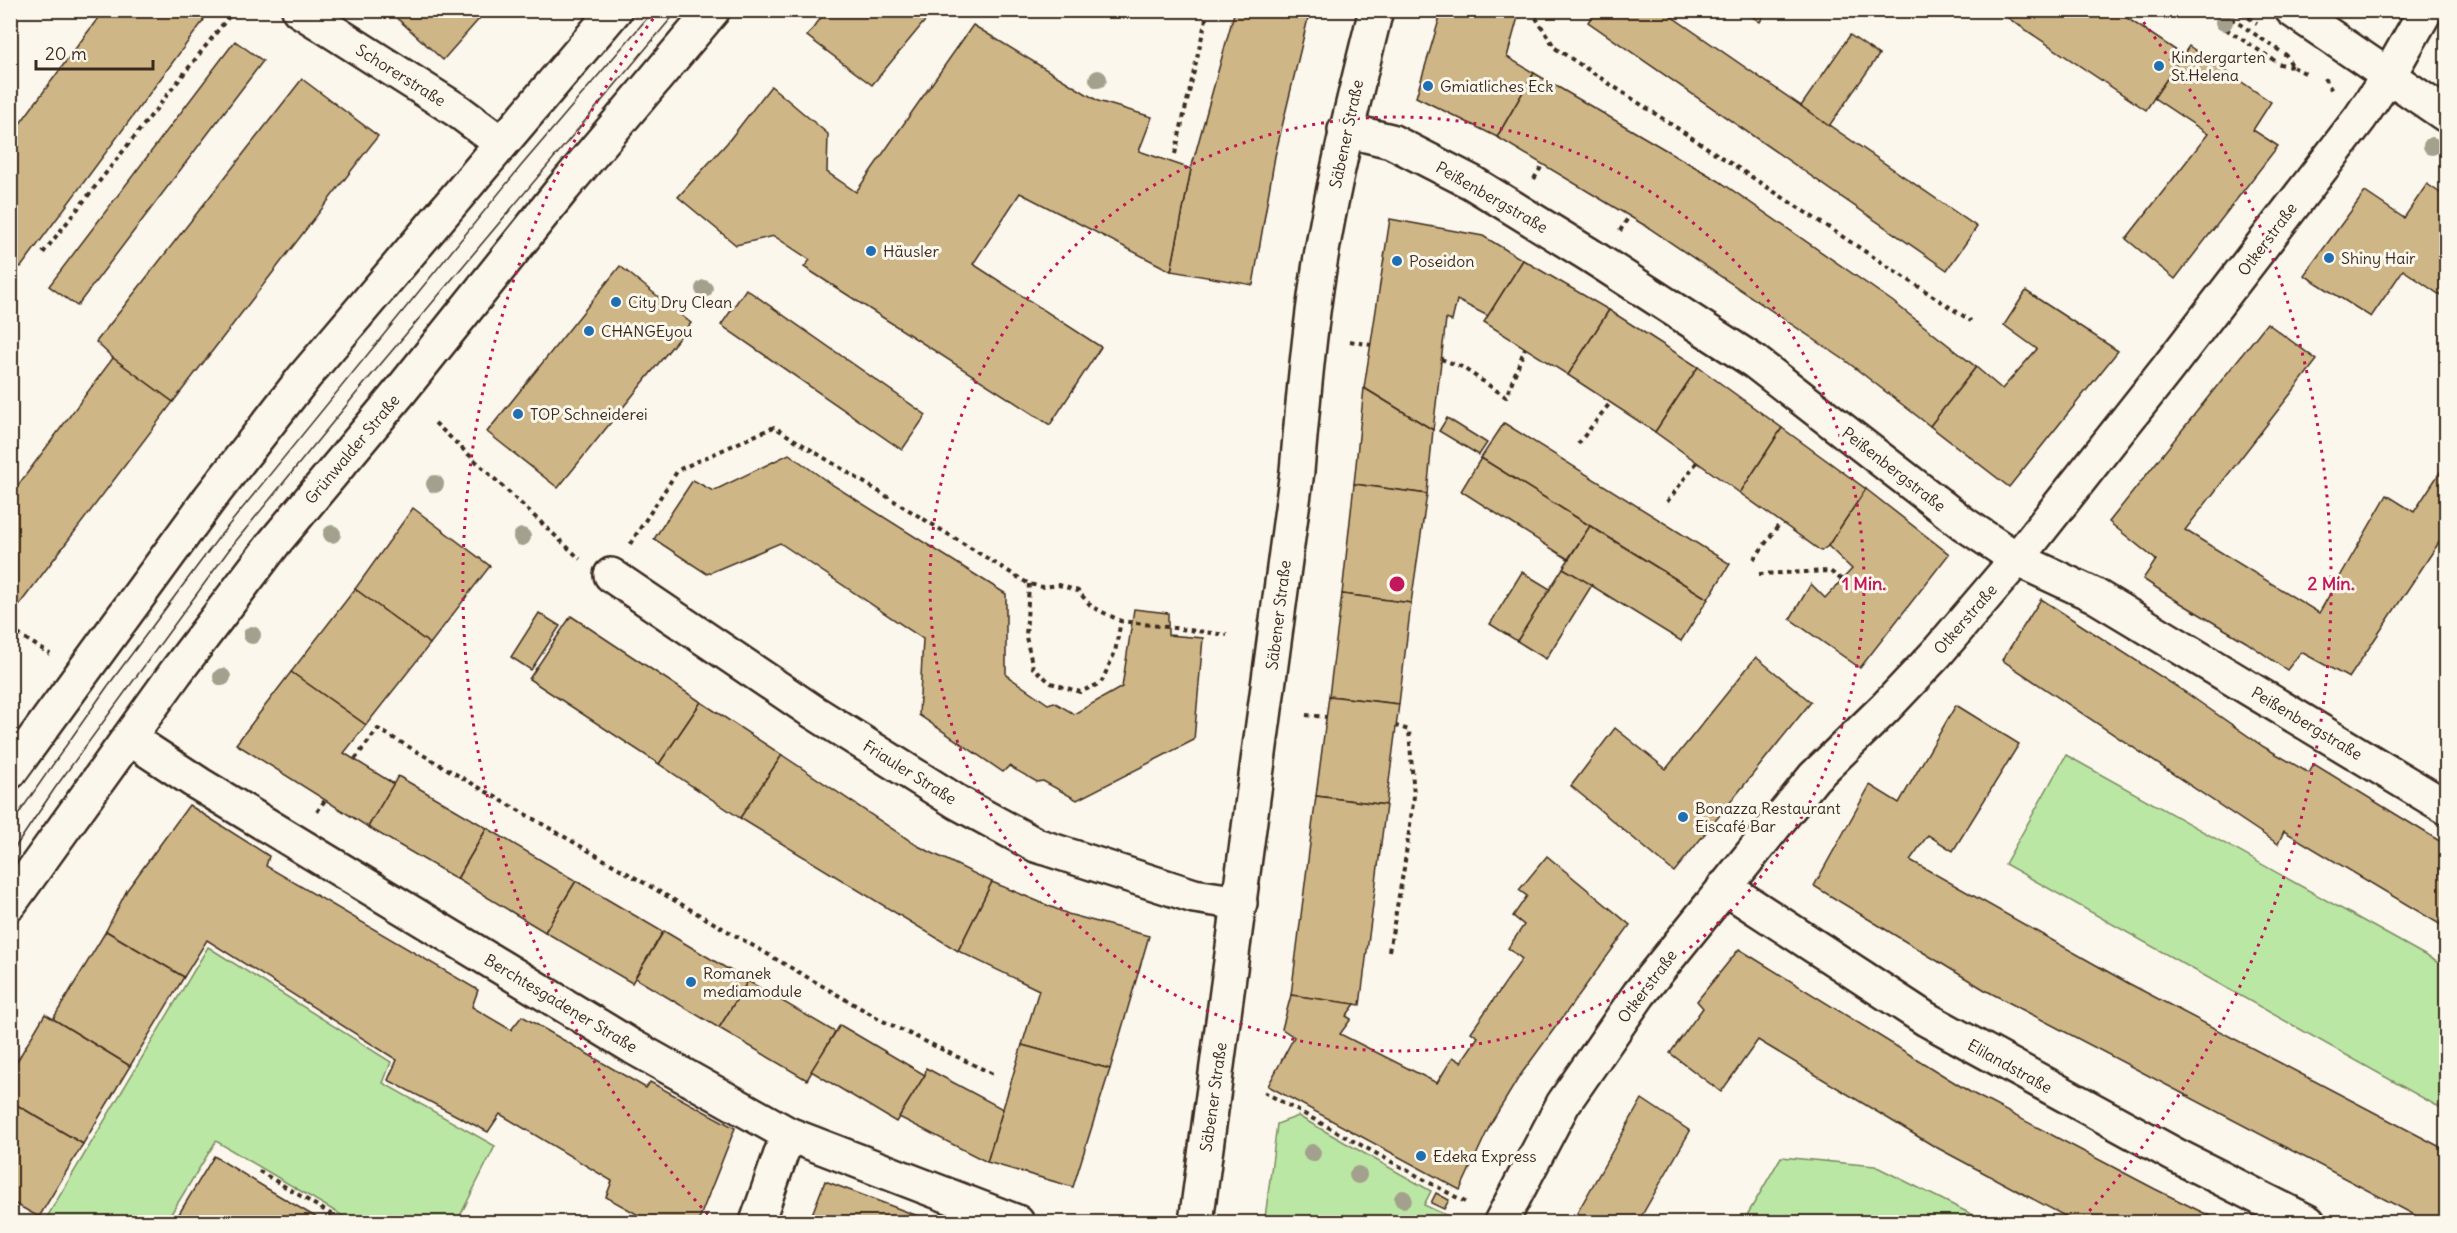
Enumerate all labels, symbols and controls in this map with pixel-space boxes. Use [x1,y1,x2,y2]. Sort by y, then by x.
scale bar [36,33,153,71]
street label: Schorerstraße [352,40,450,110]
text: 20 m [45,42,87,65]
place label: Kindergarten St.Helena [2171,47,2266,85]
marker: Kindergarten St.Helena [2152,59,2166,73]
place label: Gmiatliches Eck [1440,76,1553,96]
street label: Säbener Straße [1325,78,1367,190]
marker: Gmiatliches Eck [1421,79,1435,93]
street label: Peißenbergstraße [1432,157,1552,237]
street label: Otkerstraße [2233,198,2301,280]
place label: Häusler [883,241,939,261]
marker: Häusler [864,244,878,258]
place label: Shiny Hair [2341,248,2416,268]
place label: Poseidon [1409,251,1474,271]
marker: Shiny Hair [2322,251,2336,265]
marker: Poseidon [1390,254,1404,268]
place label: City Dry Clean [628,292,732,312]
marker: City Dry Clean [609,295,623,309]
place label: CHANGEyou [601,321,692,341]
marker: CHANGEyou [582,324,596,338]
street label: Grünwalder Straße [300,390,404,508]
place label: TOP Schneiderei [530,404,648,424]
marker: TOP Schneiderei [511,407,525,421]
street label: Peißenbergstraße [1838,422,1950,516]
street label: Säbener Straße [1261,559,1295,671]
text: 1 Min. [1842,572,1886,595]
text: 2 Min. [2308,572,2355,595]
centre of rings [1387,574,1407,594]
street label: Otkerstraße [1929,580,2001,658]
street label: Peißenbergstraße [2248,682,2366,764]
street label: Friauler Straße [860,735,960,809]
place label: Bonazza Restaurant Eiscafé Bar [1695,798,1841,836]
marker: Bonazza Restaurant Eiscafé Bar [1676,810,1690,824]
street label: Otkerstraße [1613,945,1681,1027]
street label: Berchtesgadener Straße [481,949,641,1057]
place label: Romanek mediamodule [703,963,802,1001]
marker: Romanek mediamodule [684,975,698,989]
street label: Elilandstraße [1964,1035,2056,1097]
street label: Säbener Straße [1195,1041,1231,1153]
place label: Edeka Express [1433,1146,1537,1166]
marker: Edeka Express [1414,1149,1428,1163]

